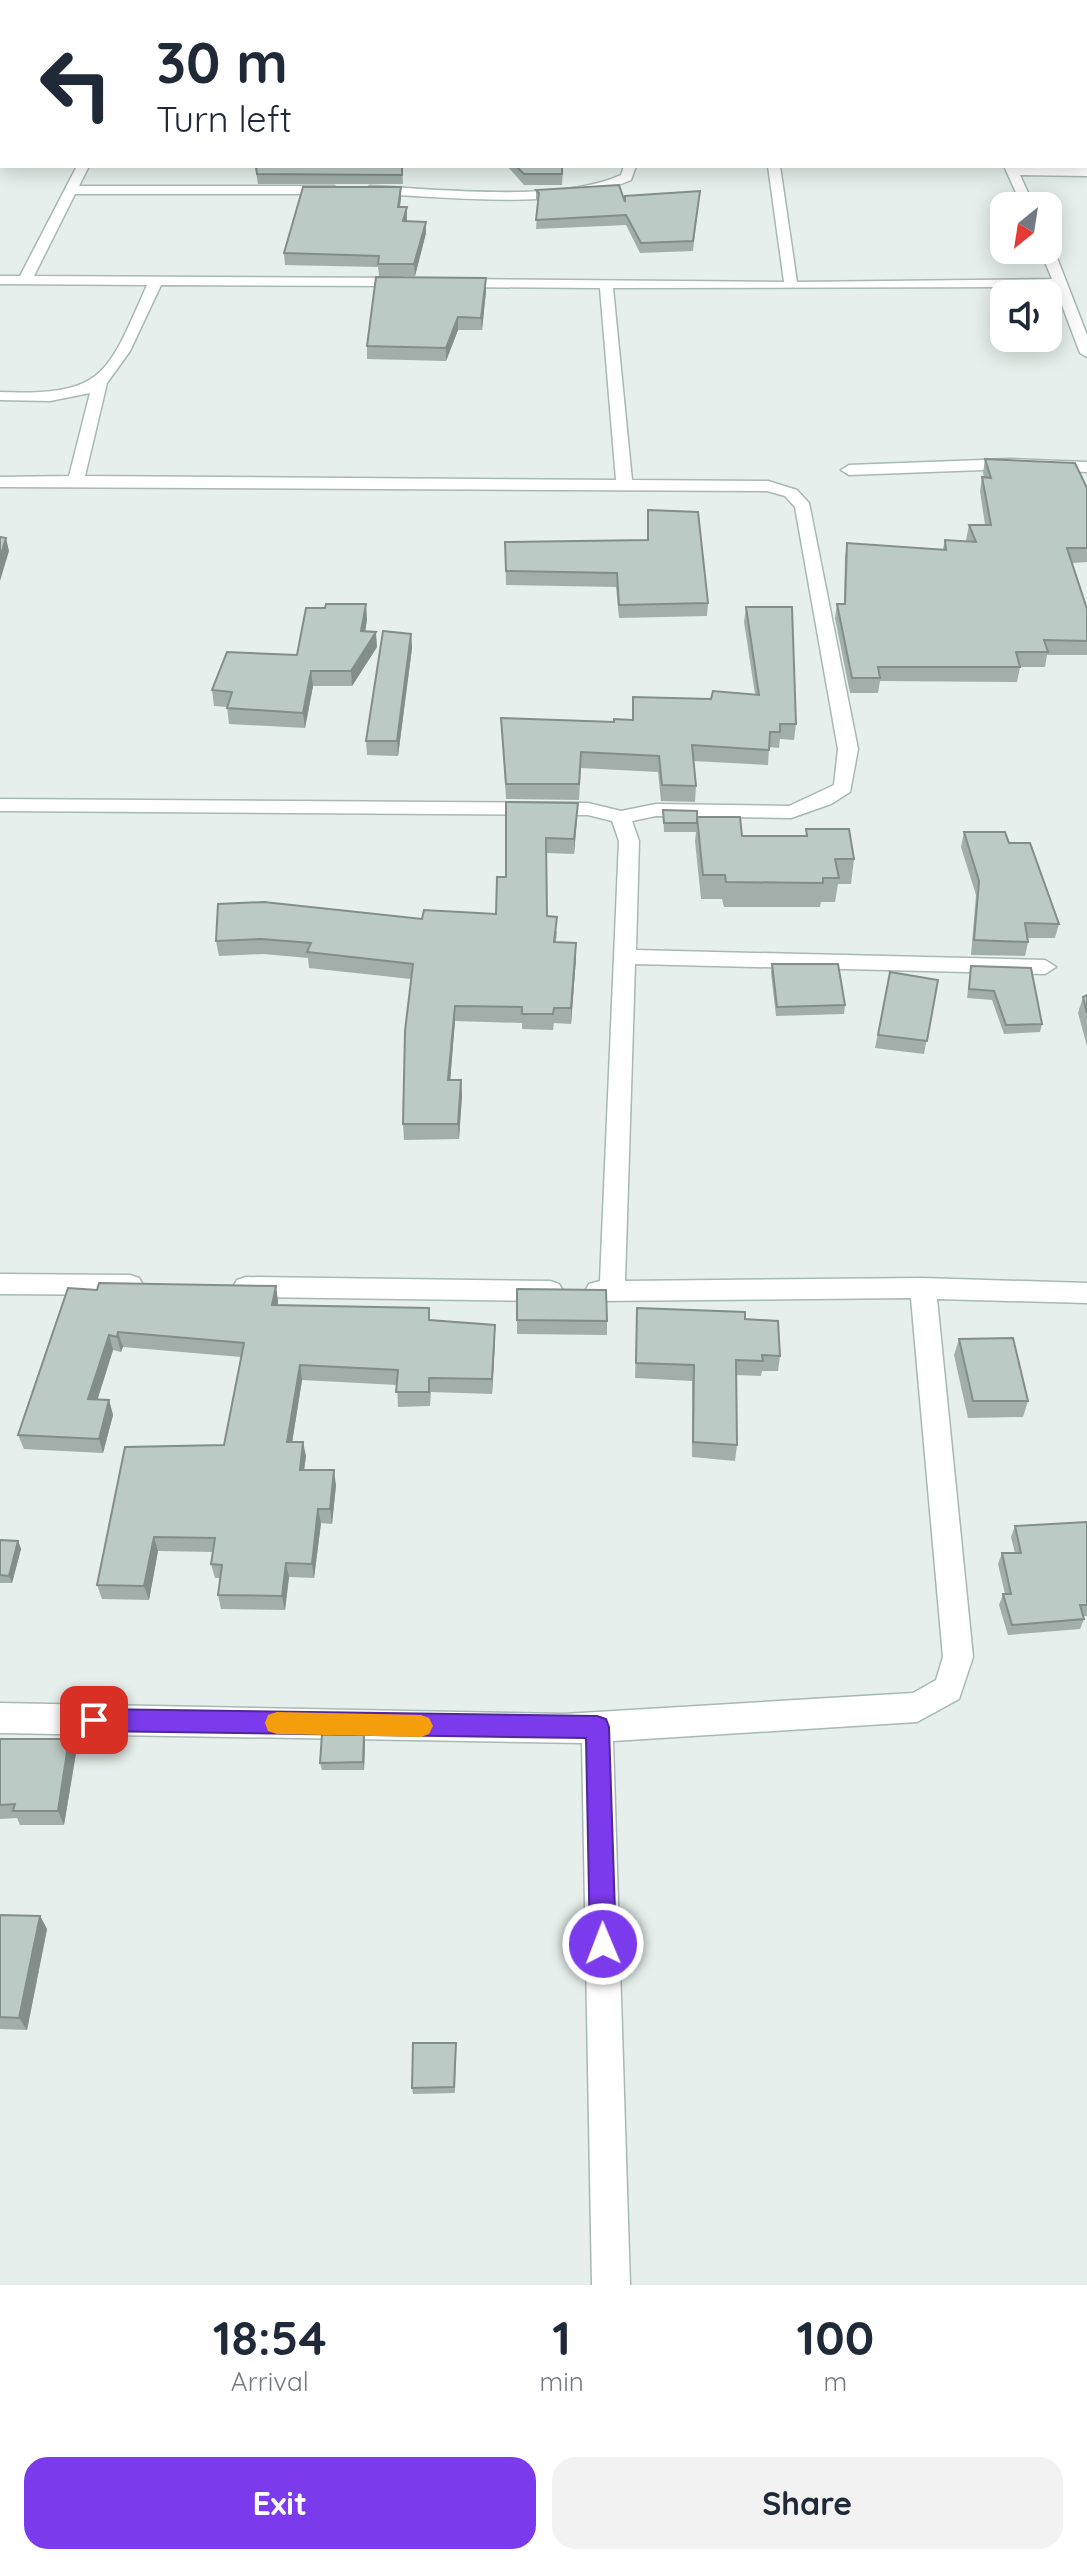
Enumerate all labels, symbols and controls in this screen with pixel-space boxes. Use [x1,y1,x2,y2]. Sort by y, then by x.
text: 30 m [156,27,288,97]
icon: left [24,32,128,136]
text: Turn left [156,96,292,141]
north arrow [990,192,1062,264]
map controls [990,192,1062,352]
button: sound [990,280,1062,352]
pin [60,1686,128,1754]
icon: arrive [72,1698,116,1742]
position arrow [561,1902,645,1986]
text: 18:54 [213,2307,327,2367]
text: 1 [552,2307,571,2367]
text: 100 [797,2307,874,2367]
text: Arrival [231,2365,309,2398]
text: min [539,2365,584,2398]
text: m [824,2365,847,2398]
button: Exit [24,2457,536,2549]
button: Share [552,2457,1063,2549]

